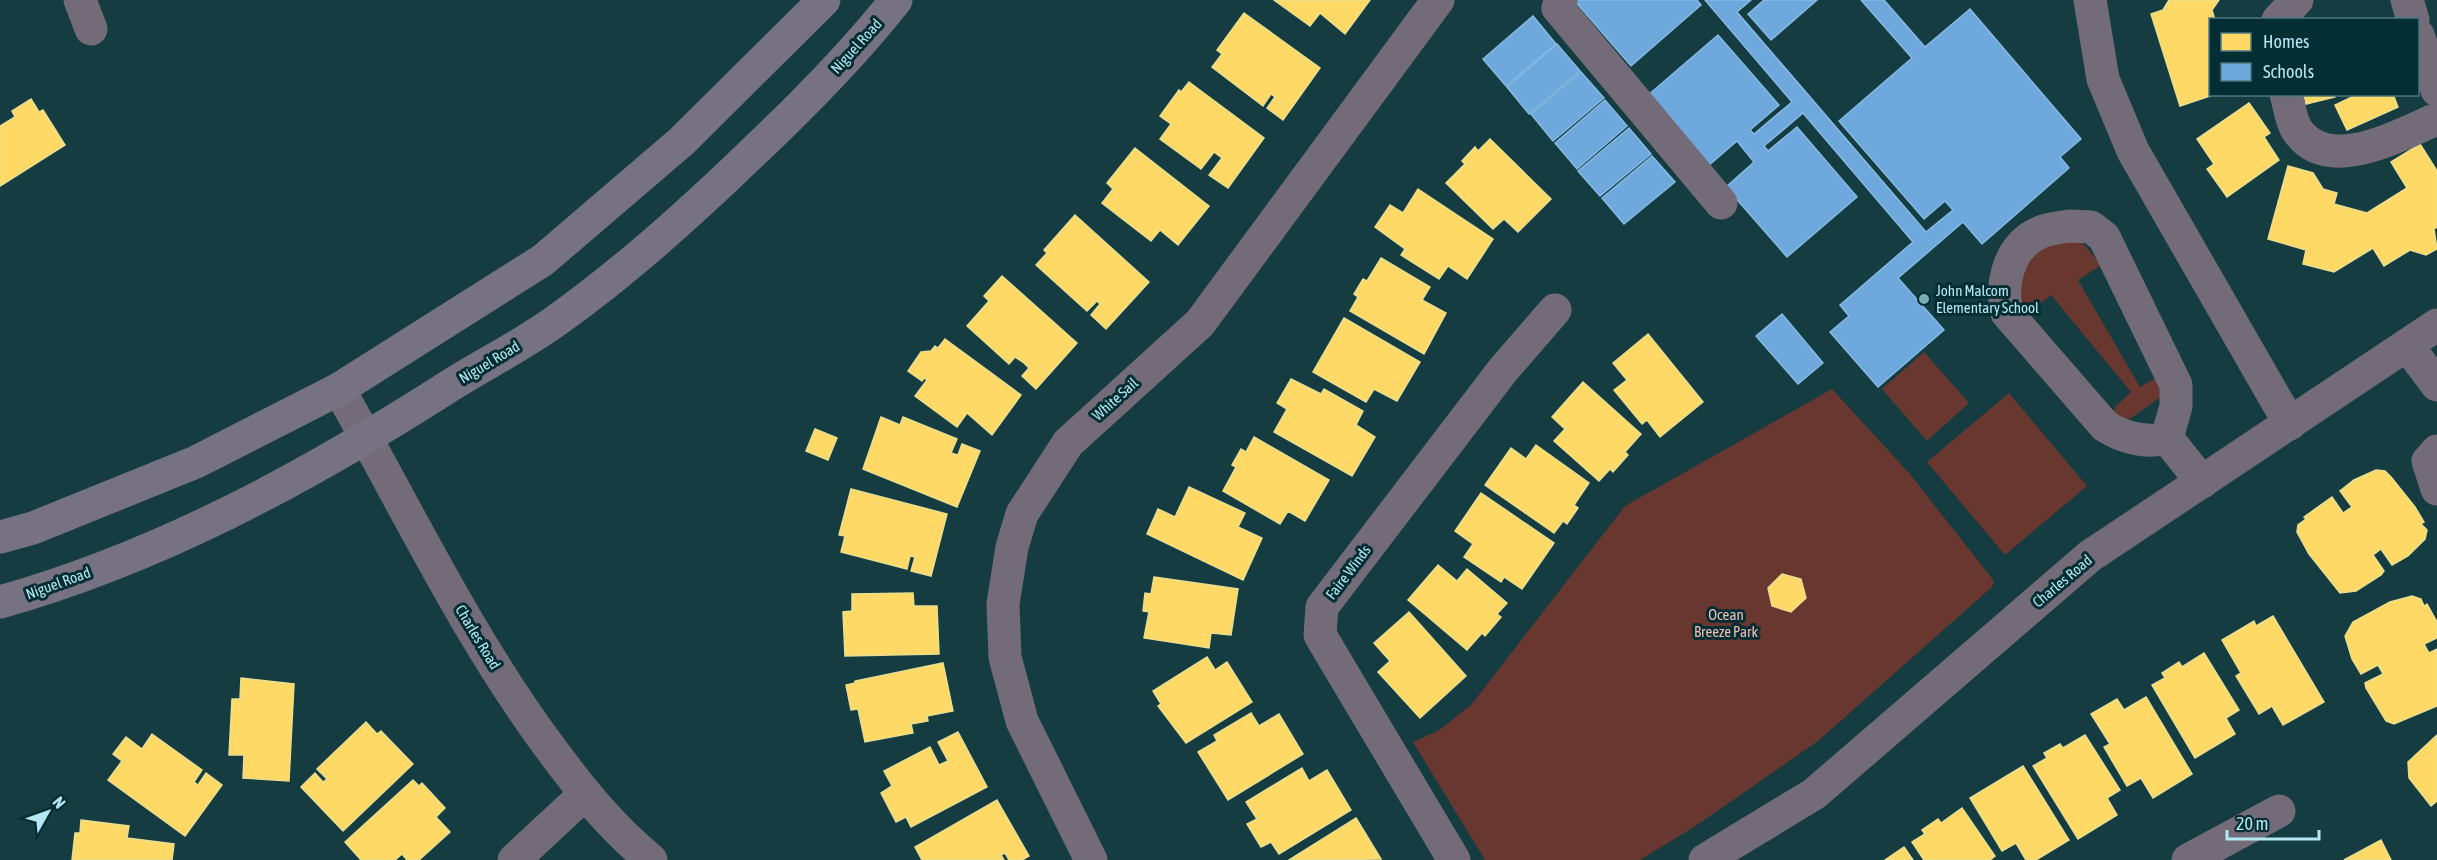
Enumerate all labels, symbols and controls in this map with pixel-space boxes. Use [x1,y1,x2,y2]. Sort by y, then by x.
street label: Niguel Road [827,15,885,77]
legend [2209,18,2419,96]
text: Homes [2263,31,2309,52]
text: Schools [2263,61,2314,82]
place label: John Malcom Elementary School [1936,282,2039,316]
marker: John Malcom Elementary School [1917,292,1931,306]
street label: Niguel Road [456,337,522,387]
street label: White Sail [1089,374,1141,424]
street label: Faire Winds [1322,542,1374,602]
street label: Charles Road [2029,551,2095,611]
street label: Niguel Road [23,563,93,603]
street label: Charles Road [452,602,504,672]
park label: Ocean Breeze Park [1694,606,1759,640]
north arrow [18,782,78,842]
text: N [50,793,69,812]
scale bar [2227,803,2318,841]
text: 20 m [2236,813,2268,834]

